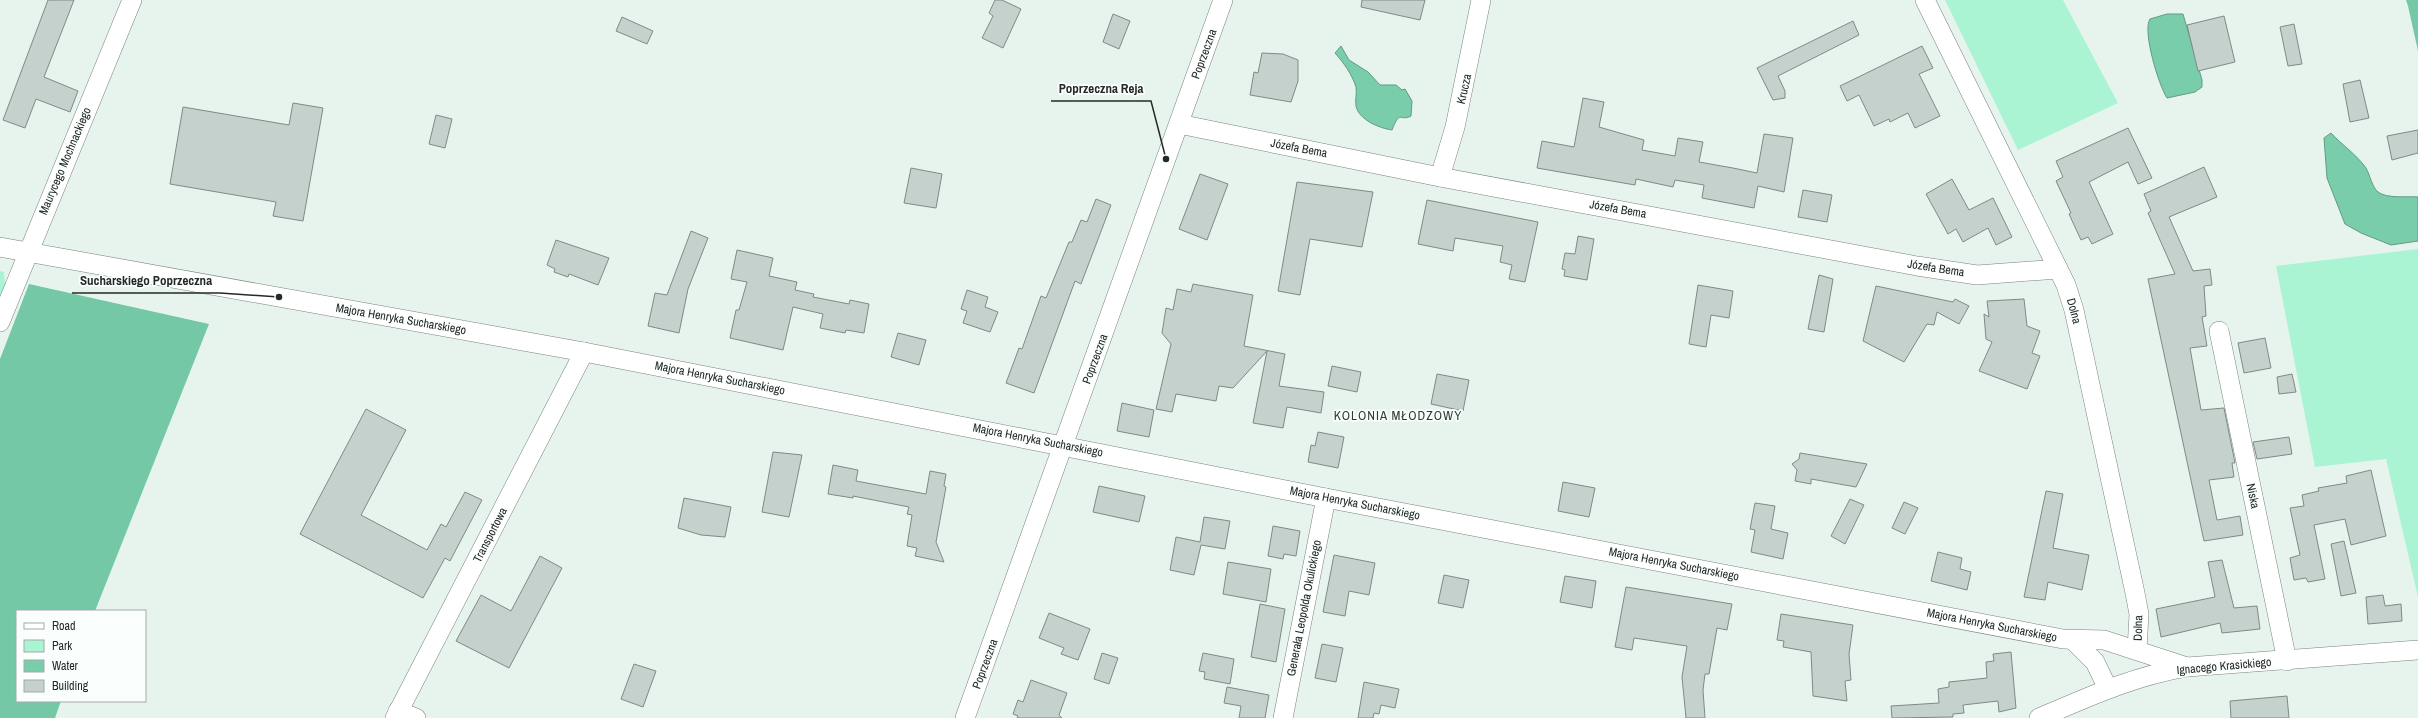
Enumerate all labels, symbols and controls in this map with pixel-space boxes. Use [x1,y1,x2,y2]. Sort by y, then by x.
street label: Poprzeczna [1188,26,1221,81]
street label: Krucza [1453,72,1475,106]
callout: Poprzeczna Reja [1051,76,1151,101]
text: Poprzeczna Reja [1059,80,1143,97]
street label: Maurycego Mochnackiego [35,105,95,217]
street label: Józefa Bema [1269,135,1329,161]
street label: Józefa Bema [1588,196,1648,222]
street label: Józefa Bema [1906,256,1966,280]
callout: Sucharskiego Poprzeczna [72,268,220,293]
text: Sucharskiego Poprzeczna [80,272,212,289]
street label: Dolna [2063,297,2085,326]
street label: Majora Henryka Sucharskiego [334,300,468,338]
street label: Poprzeczna [1079,331,1112,386]
street label: Majora Henryka Sucharskiego [654,358,786,398]
district label: KOLONIA MŁODZOWY [1334,407,1462,424]
street label: Majora Henryka Sucharskiego [972,420,1104,460]
street label: Niska [2243,482,2264,510]
street label: Majora Henryka Sucharskiego [1289,483,1421,523]
street label: Transportowa [469,504,511,565]
street label: Generała Leopolda Okulickiego [1283,539,1325,677]
street label: Majora Henryka Sucharskiego [1608,544,1740,584]
street label: Majora Henryka Sucharskiego [1926,605,2058,645]
legend [16,610,146,702]
street label: Dolna [2130,614,2146,641]
text: Road [52,618,76,634]
street label: Poprzeczna [969,636,1002,691]
text: Park [52,638,72,654]
street label: Ignacego Krasickiego [2176,654,2272,678]
text: Water [52,658,79,674]
text: Building [52,678,89,694]

